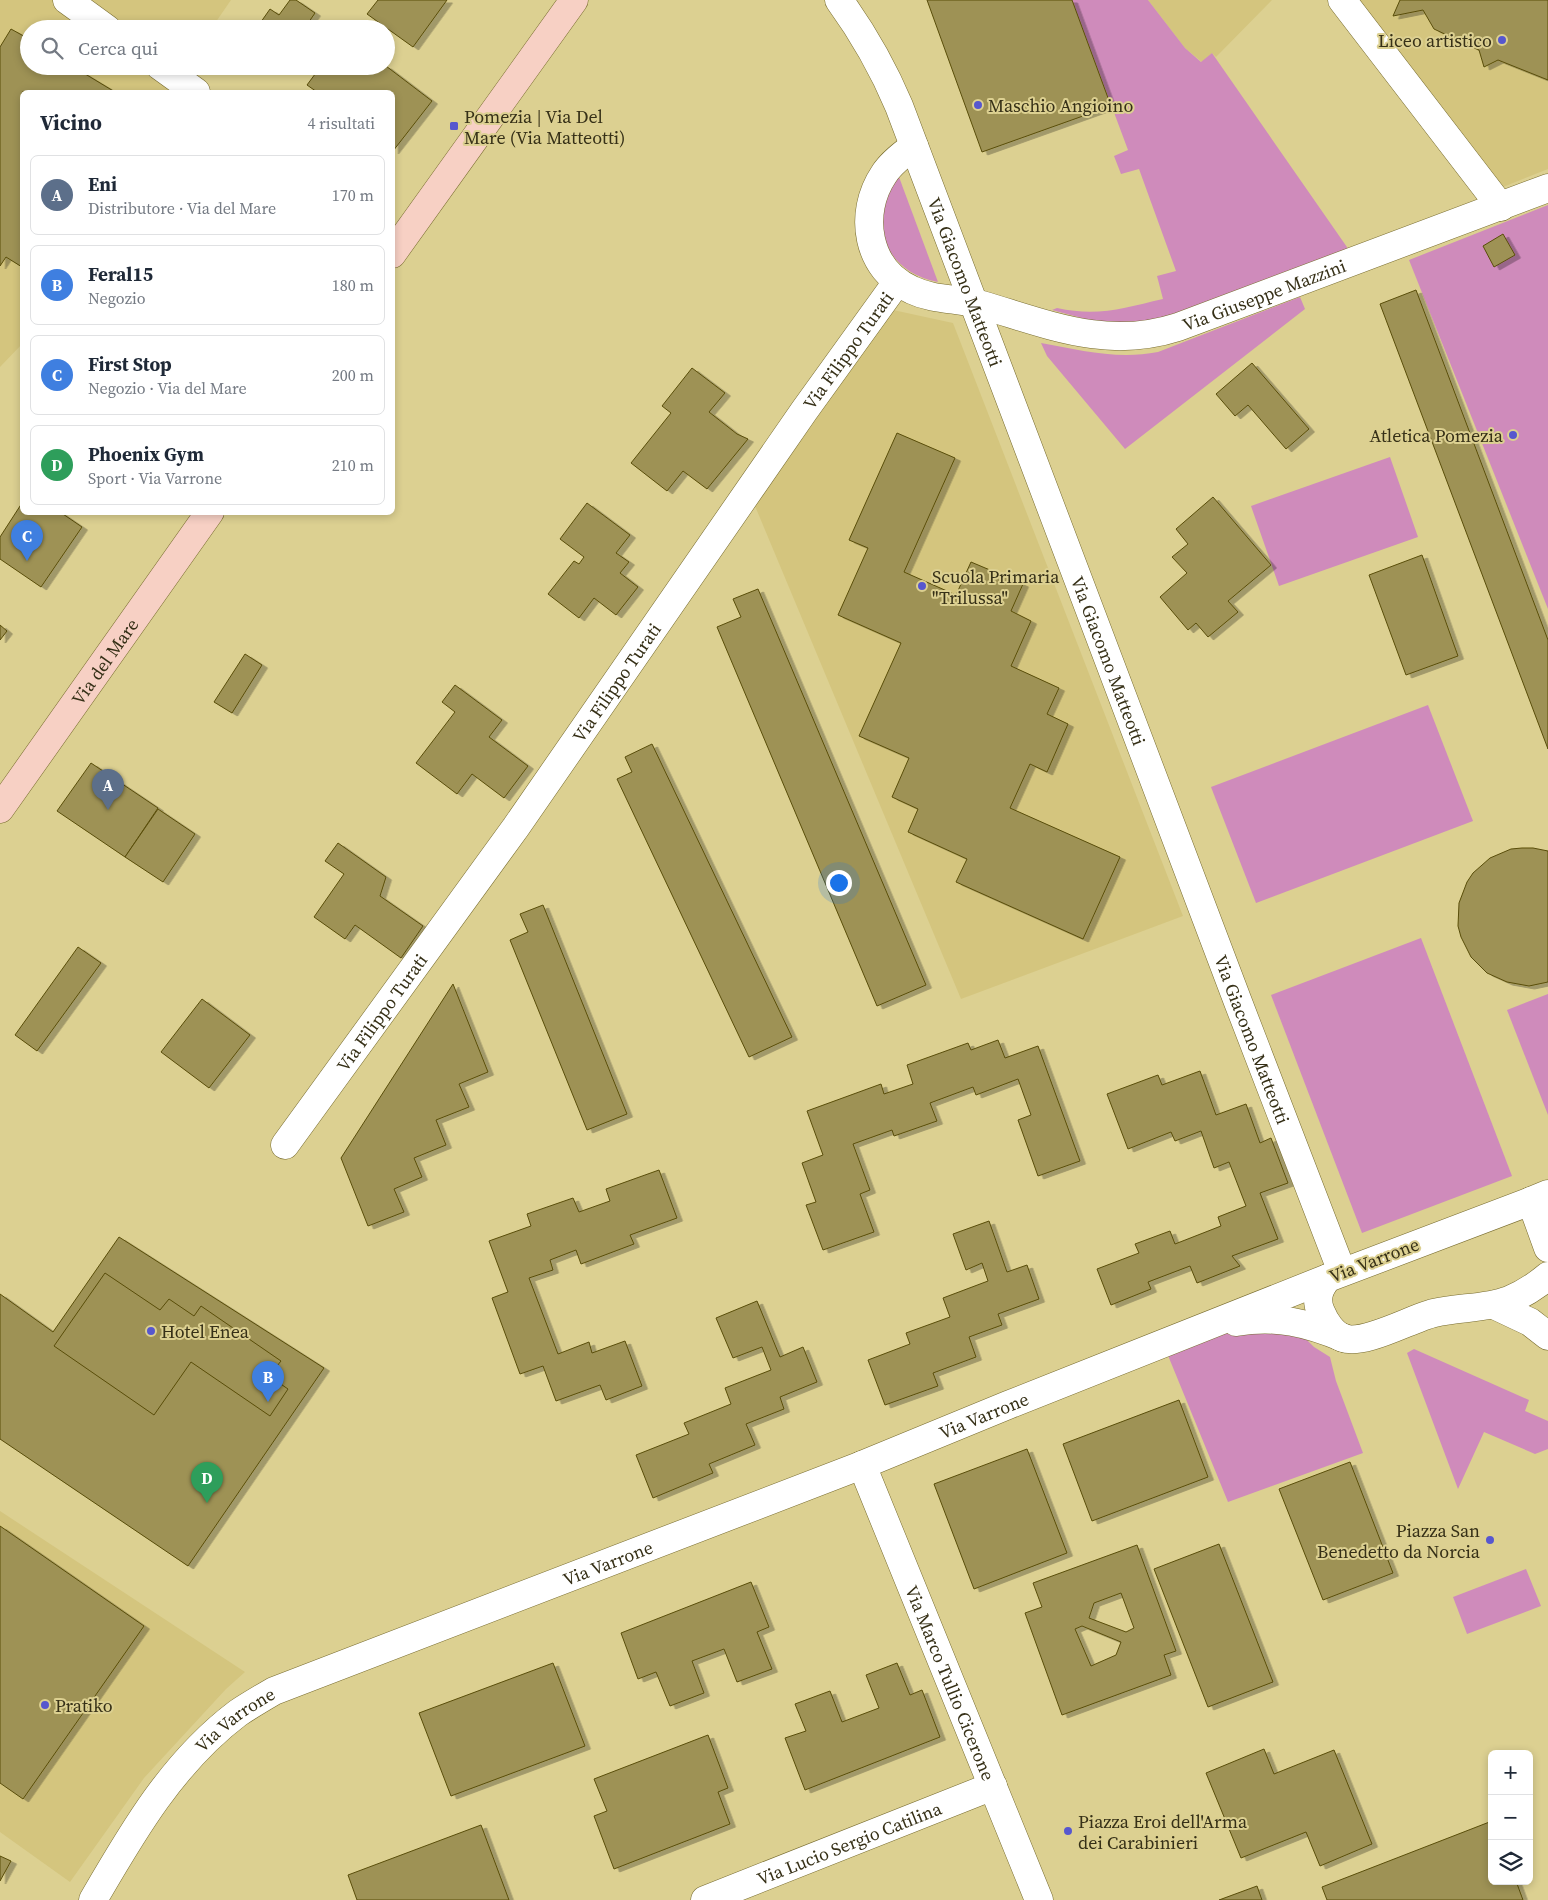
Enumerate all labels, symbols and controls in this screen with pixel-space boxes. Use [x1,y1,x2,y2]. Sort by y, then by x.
search box [20,20,395,75]
place label: Liceo artistico [1378,28,1492,53]
icon: search [38,34,66,62]
marker: Liceo artistico [1496,34,1508,46]
text: Cerca qui [78,35,158,61]
place label: Maschio Angioino [988,93,1133,118]
marker: Maschio Angioino [972,99,984,111]
place label: Pomezia | Via Del Mare (Via Matteotti) [464,104,625,150]
text: Vicino [40,108,102,137]
text: 4 risultati [307,112,375,134]
marker: Pomezia | Via Del Mare (Via Matteotti) [448,120,460,132]
text: Eni [88,171,117,197]
text: A [52,184,62,206]
text: 170 m [332,184,374,206]
street label: Via Giacomo Matteotti [922,194,1009,370]
text: Distributore · Via del Mare [88,197,276,219]
street label: Via Giuseppe Mazzini [1179,253,1349,337]
text: Feral15 [88,261,153,287]
text: B [52,274,62,296]
text: 180 m [332,274,374,296]
street label: Via Filippo Turati [797,286,899,414]
text: Negozio [88,287,146,309]
text: First Stop [88,351,172,377]
text: C [52,364,62,386]
text: 200 m [332,364,374,386]
text: Negozio · Via del Mare [88,377,247,399]
place label: Atletica Pomezia [1369,423,1504,448]
marker: Atletica Pomezia [1507,429,1519,441]
text: Phoenix Gym [88,441,204,467]
text: D [51,454,63,476]
text: 210 m [332,454,374,476]
text: Sport · Via Varrone [88,467,222,489]
pin: C [11,520,43,561]
place label: Scuola Primaria "Trilussa" [932,564,1060,610]
street label: Via Giacomo Matteotti [1065,572,1152,749]
marker: Scuola Primaria "Trilussa" [916,580,928,592]
street label: Via del Mare [65,613,144,710]
street label: Via Filippo Turati [566,618,666,747]
pin: A [92,769,124,810]
your location [826,870,852,896]
street label: Via Filippo Turati [330,948,433,1076]
street label: Via Giacomo Matteotti [1209,951,1296,1127]
street label: Via Varrone [1325,1231,1423,1289]
place label: Hotel Enea [161,1319,250,1344]
marker: Hotel Enea [145,1325,157,1337]
pin: B [252,1361,284,1402]
street label: Via Varrone [935,1386,1032,1445]
pin: D [191,1462,223,1503]
place label: Piazza San Benedetto da Norcia [1317,1518,1481,1564]
street label: Via Varrone [559,1534,656,1591]
marker: Piazza San Benedetto da Norcia [1484,1534,1496,1546]
street label: Via Marco Tullio Cicerone [900,1581,1001,1784]
street label: Via Varrone [189,1681,279,1757]
place label: Pratiko [55,1693,113,1718]
marker: Pratiko [39,1699,51,1711]
map controls [1488,1750,1533,1885]
button: + [1488,1750,1533,1795]
street label: Via Lucio Sergio Catilina [753,1795,946,1891]
button: − [1488,1795,1533,1840]
place label: Piazza Eroi dell'Arma dei Carabinieri [1078,1809,1248,1855]
marker: Piazza Eroi dell'Arma dei Carabinieri [1062,1825,1074,1837]
button: layers [1488,1840,1533,1885]

